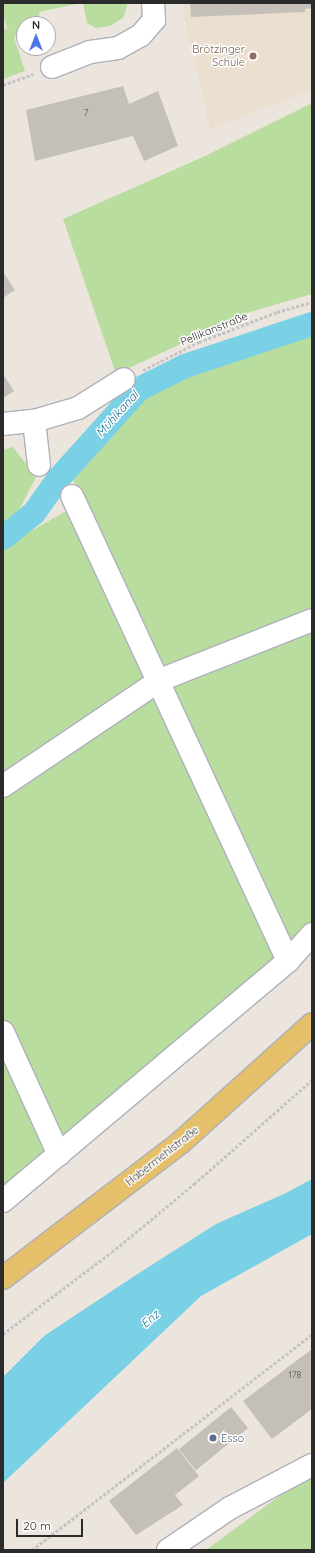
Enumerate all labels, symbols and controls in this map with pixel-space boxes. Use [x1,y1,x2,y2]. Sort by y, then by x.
north arrow [16,16,56,56]
text: N [32,18,40,32]
place label: Brötzinger Schule [192,43,245,69]
marker: Brötzinger Schule [248,51,258,61]
house number: 7 [84,108,88,118]
street label: Pellikanstraße [178,309,250,349]
water label: Mühlkanal [93,388,141,440]
street label: Habermehlstraße [123,1123,201,1189]
water label: Enz [138,1307,162,1331]
house number: 178 [289,1370,301,1380]
place label: Esso [221,1431,244,1445]
marker: Esso [208,1433,218,1443]
scale bar [18,1511,85,1537]
text: 20 m [23,1518,51,1533]

